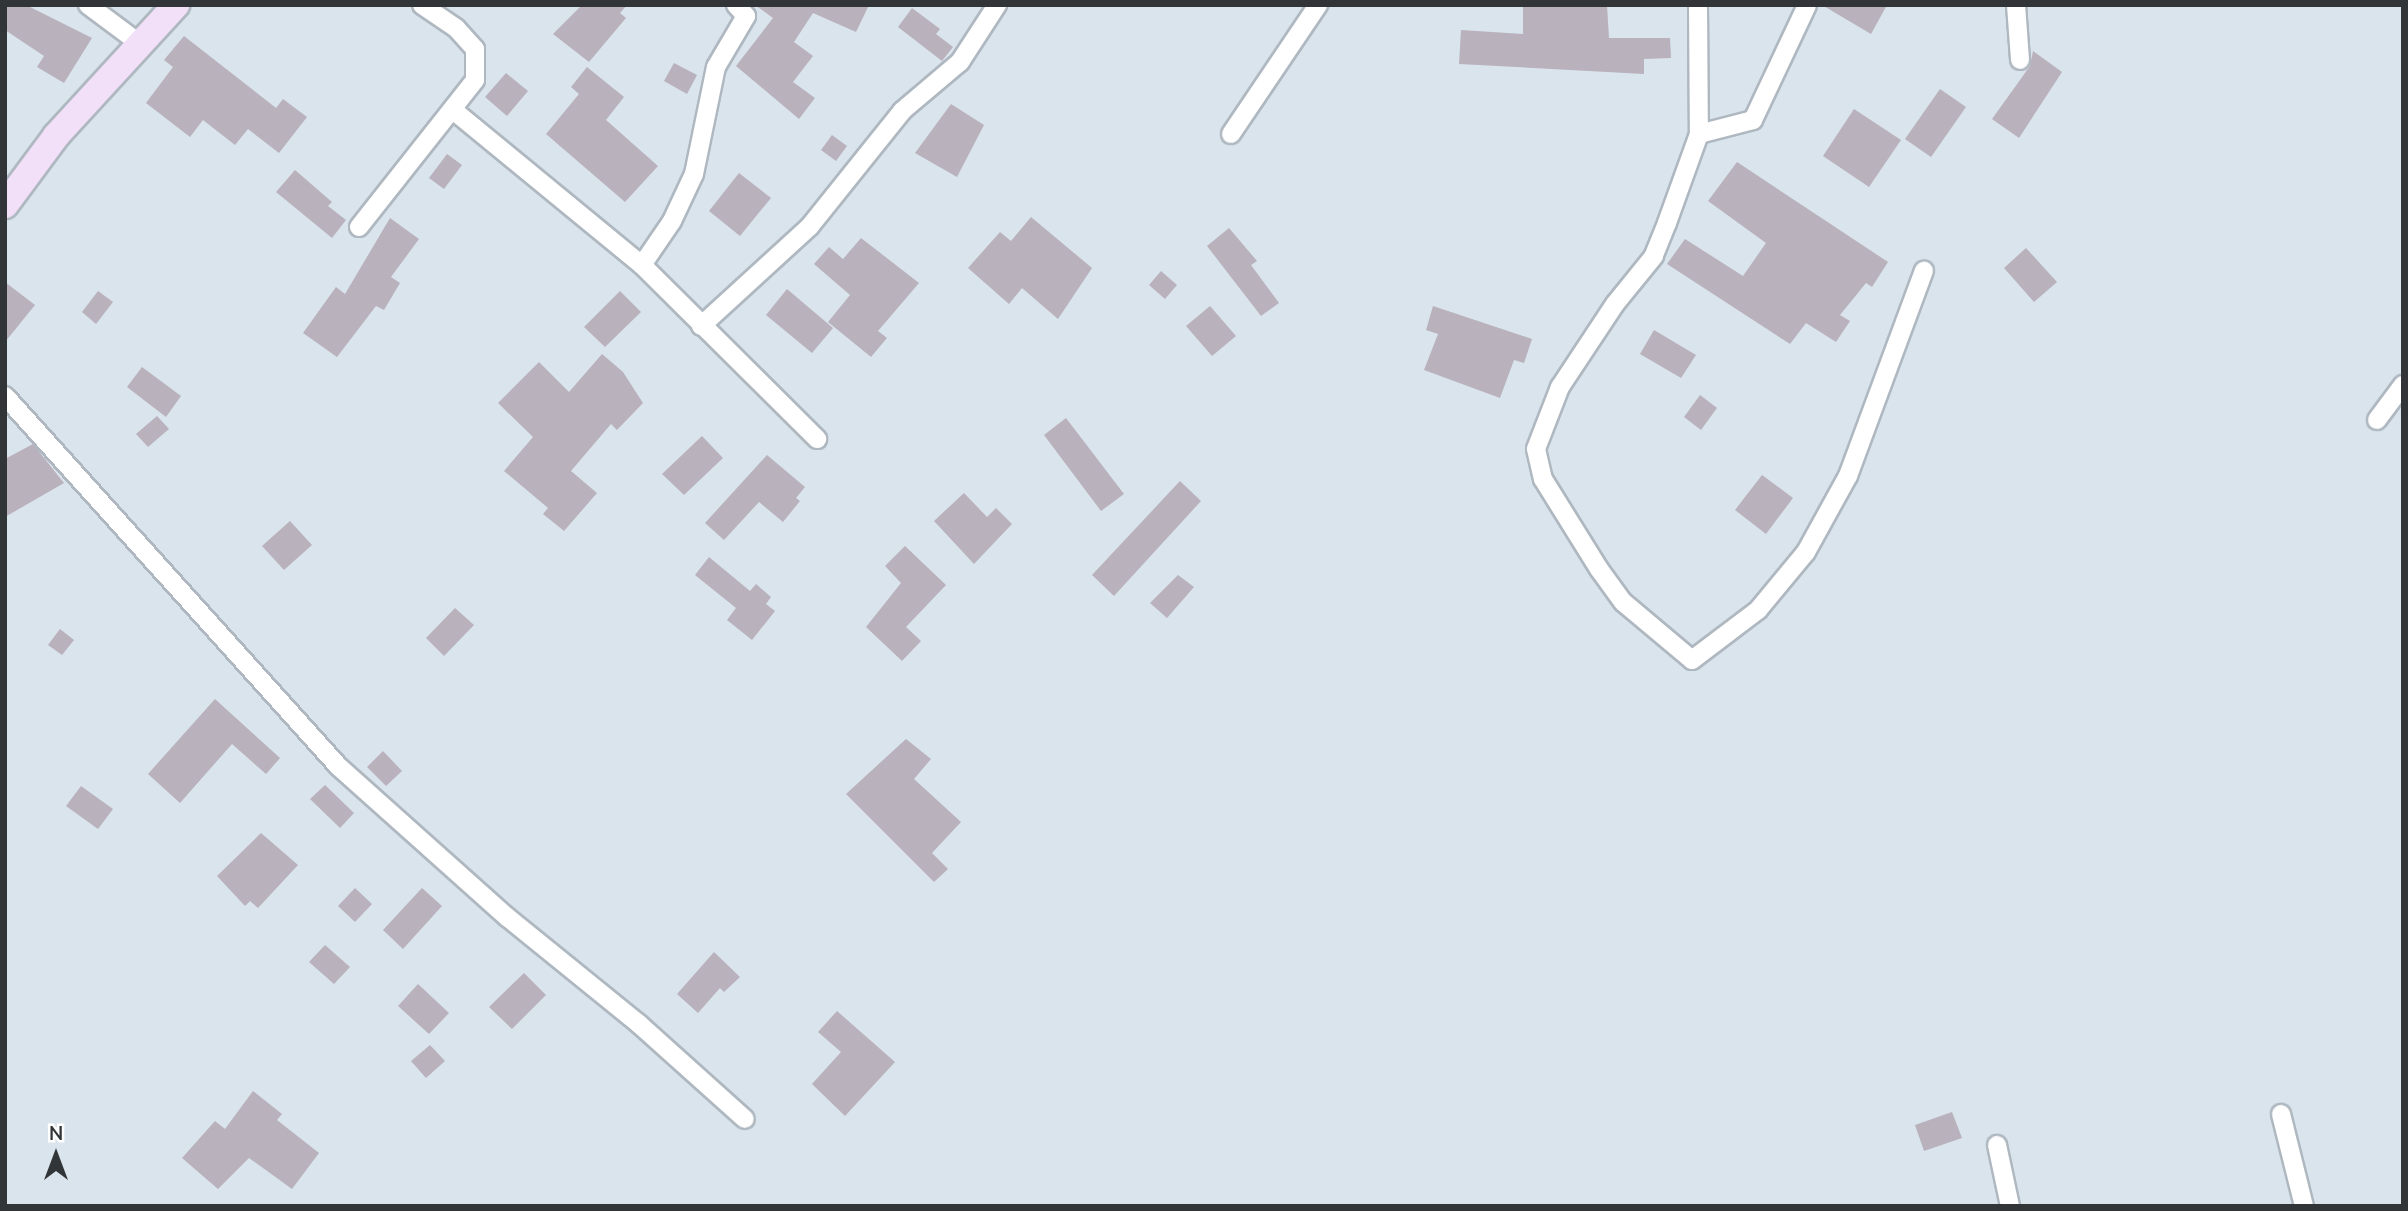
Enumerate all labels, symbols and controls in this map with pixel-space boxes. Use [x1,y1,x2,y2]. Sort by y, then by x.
north arrow [21,1120,91,1190]
text: N [49,1121,63,1147]

